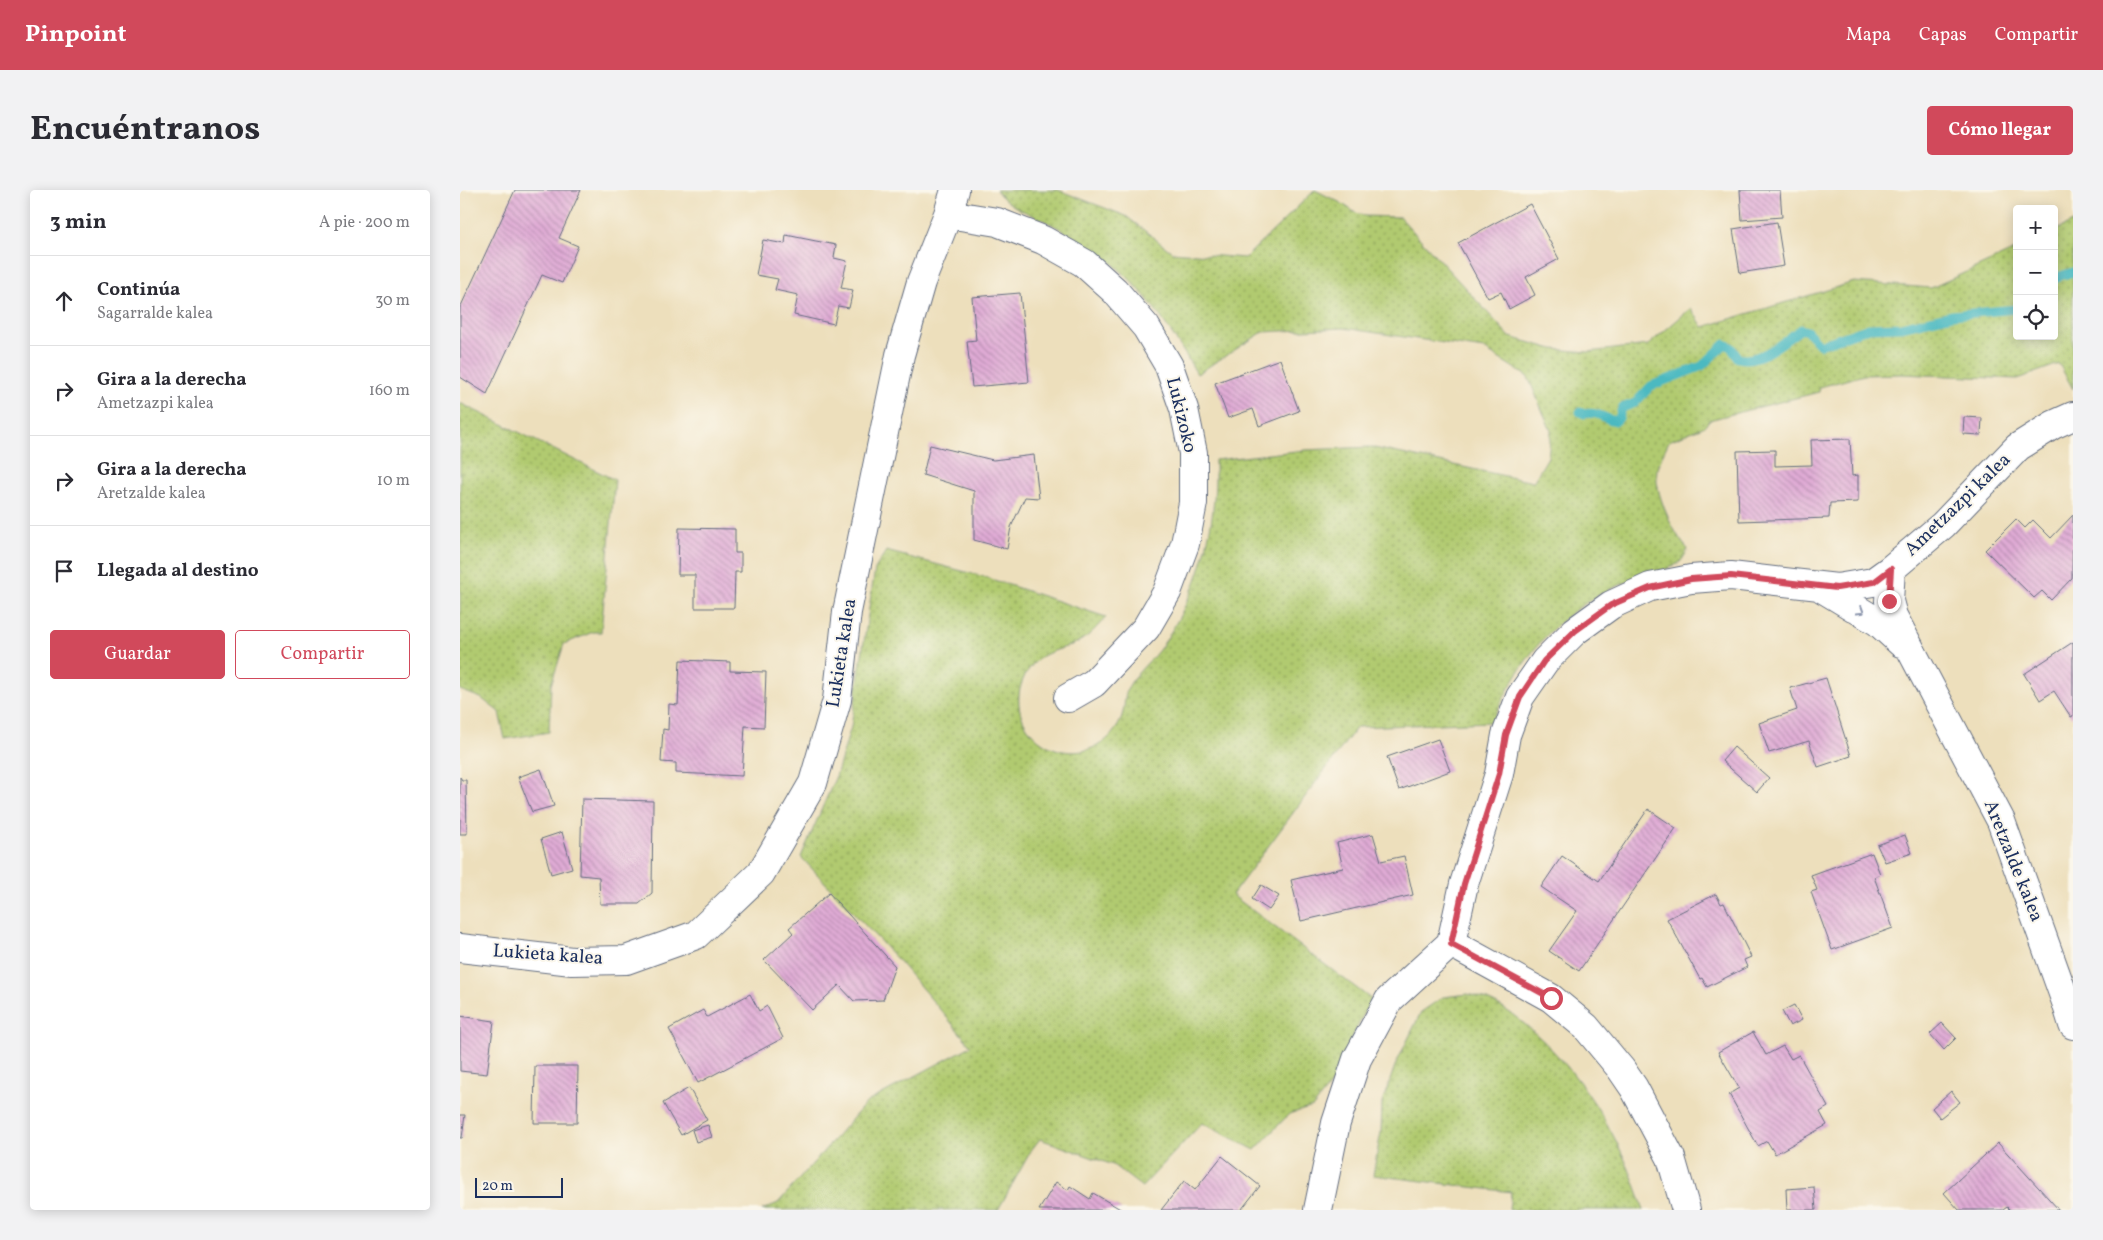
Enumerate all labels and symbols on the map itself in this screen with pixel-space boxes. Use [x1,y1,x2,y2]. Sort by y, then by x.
street label: Lukizoko [1159,374,1203,456]
street label: Ametzazpi kalea [1899,447,2017,563]
route end [1878,590,1901,613]
street label: Lukieta kalea [821,596,863,710]
one-way arrow [1855,605,1864,615]
street label: Aretzalde kalea [1977,796,2049,926]
street label: Lukieta kalea [492,938,604,972]
route start [1540,987,1563,1010]
scale bar [475,1175,562,1198]

